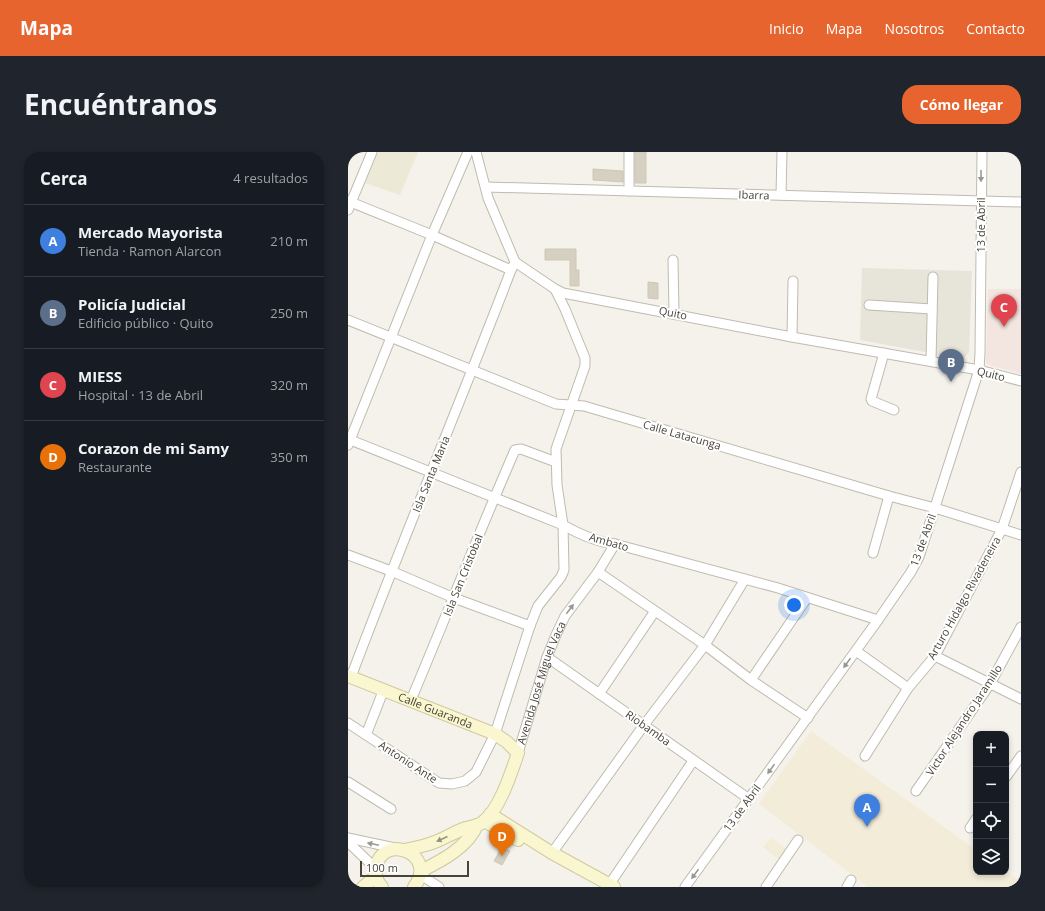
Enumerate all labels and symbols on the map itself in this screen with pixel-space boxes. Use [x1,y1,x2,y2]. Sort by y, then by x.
one-way arrow [978,170,984,183]
street label: Ibarra [738,186,770,203]
street label: 13 de Abril [973,198,988,252]
pin: C [991,294,1017,327]
street label: Quito [658,302,689,323]
pin: B [938,349,964,382]
street label: Quito [975,363,1007,384]
street label: Calle Latacunga [641,416,723,453]
street label: Isla Santa Maria [408,433,453,514]
street label: 13 de Abril [906,511,939,568]
street label: Ambato [588,529,631,554]
street label: Isla San Cristobal [439,531,486,618]
street label: Arturo Hidalgo Rivadeneira [923,534,1004,662]
your location [784,595,804,615]
one-way arrow [566,604,574,615]
street label: Avenida José Miguel Vaca [513,618,569,746]
one-way arrow [843,658,851,669]
street label: Victor Alejandro Jaramillo [922,661,1005,778]
street label: Calle Guaranda [396,689,475,731]
street label: Riobamba [623,707,674,749]
street label: Antonio Ante [376,737,440,786]
one-way arrow [766,763,775,774]
street label: 13 de Abril [719,781,764,834]
pin: A [854,794,880,827]
pin: D [489,823,515,856]
one-way arrow [436,836,447,842]
one-way arrow [367,841,379,847]
scale bar [360,859,469,878]
one-way arrow [691,869,699,879]

